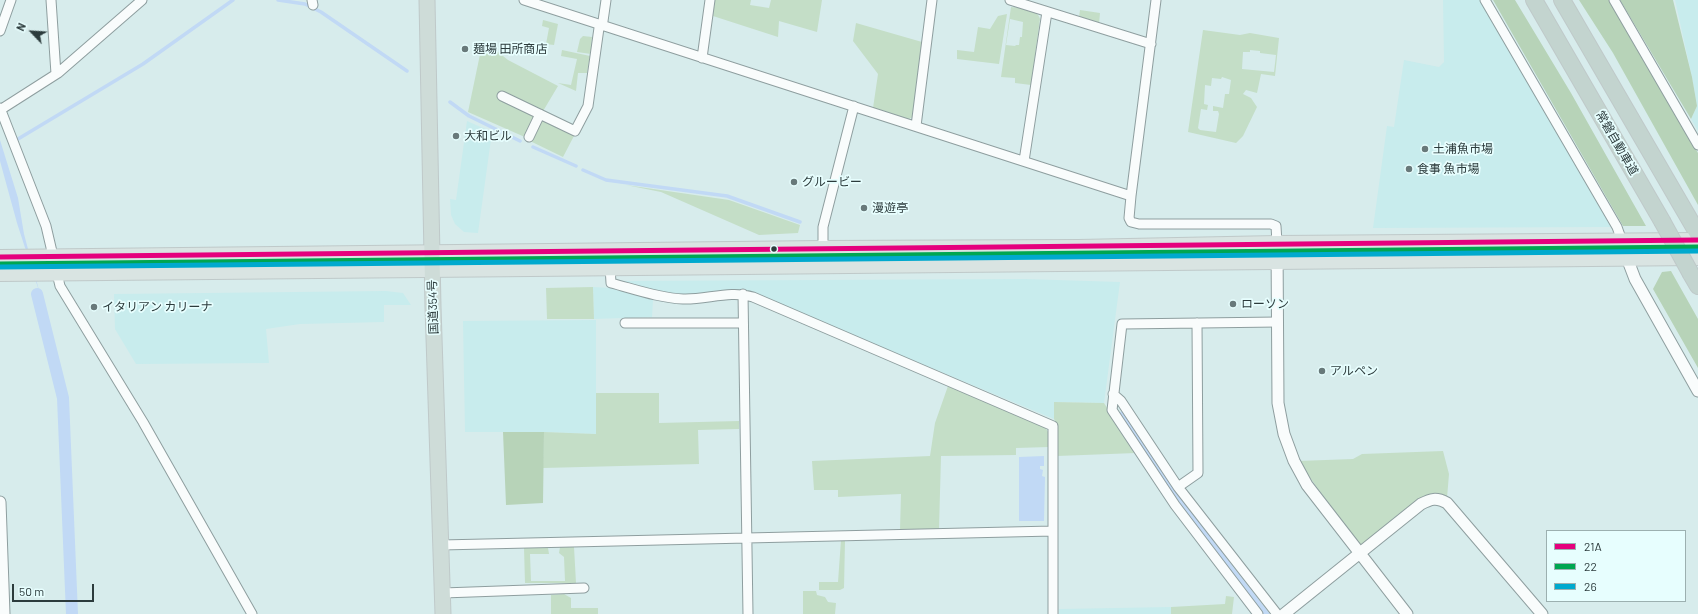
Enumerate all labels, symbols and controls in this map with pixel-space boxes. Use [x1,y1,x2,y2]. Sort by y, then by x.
north arrow [12,12,52,52]
text: N [13,21,28,33]
place label: 麺場 田所商店 [473,42,547,56]
marker: 麺場 田所商店 [460,44,470,54]
street label: 常磐自動車道 [1593,108,1641,178]
place label: 大和ビル [464,129,512,143]
marker: 大和ビル [451,131,461,141]
place label: 土浦魚市場 [1433,142,1493,156]
marker: 土浦魚市場 [1420,144,1430,154]
place label: 食事 魚市場 [1417,162,1479,176]
marker: 食事 魚市場 [1404,164,1414,174]
place label: グルービー [802,175,862,189]
marker: グルービー [789,177,799,187]
place label: 漫遊亭 [872,201,908,215]
marker: 漫遊亭 [859,203,869,213]
unlabelled marker [769,244,779,254]
street label: 国道354号 [425,279,441,335]
place label: ローソン [1241,297,1289,311]
marker: ローソン [1228,299,1238,309]
place label: イタリアン カリーナ [102,300,212,314]
marker: イタリアン カリーナ [89,302,99,312]
place label: アルペン [1330,364,1378,378]
marker: アルペン [1317,366,1327,376]
legend [1546,530,1686,602]
text: 21A [1584,539,1602,553]
text: 22 [1584,559,1597,573]
scale bar [14,576,96,602]
text: 26 [1584,579,1597,593]
text: 50 m [19,584,44,598]

